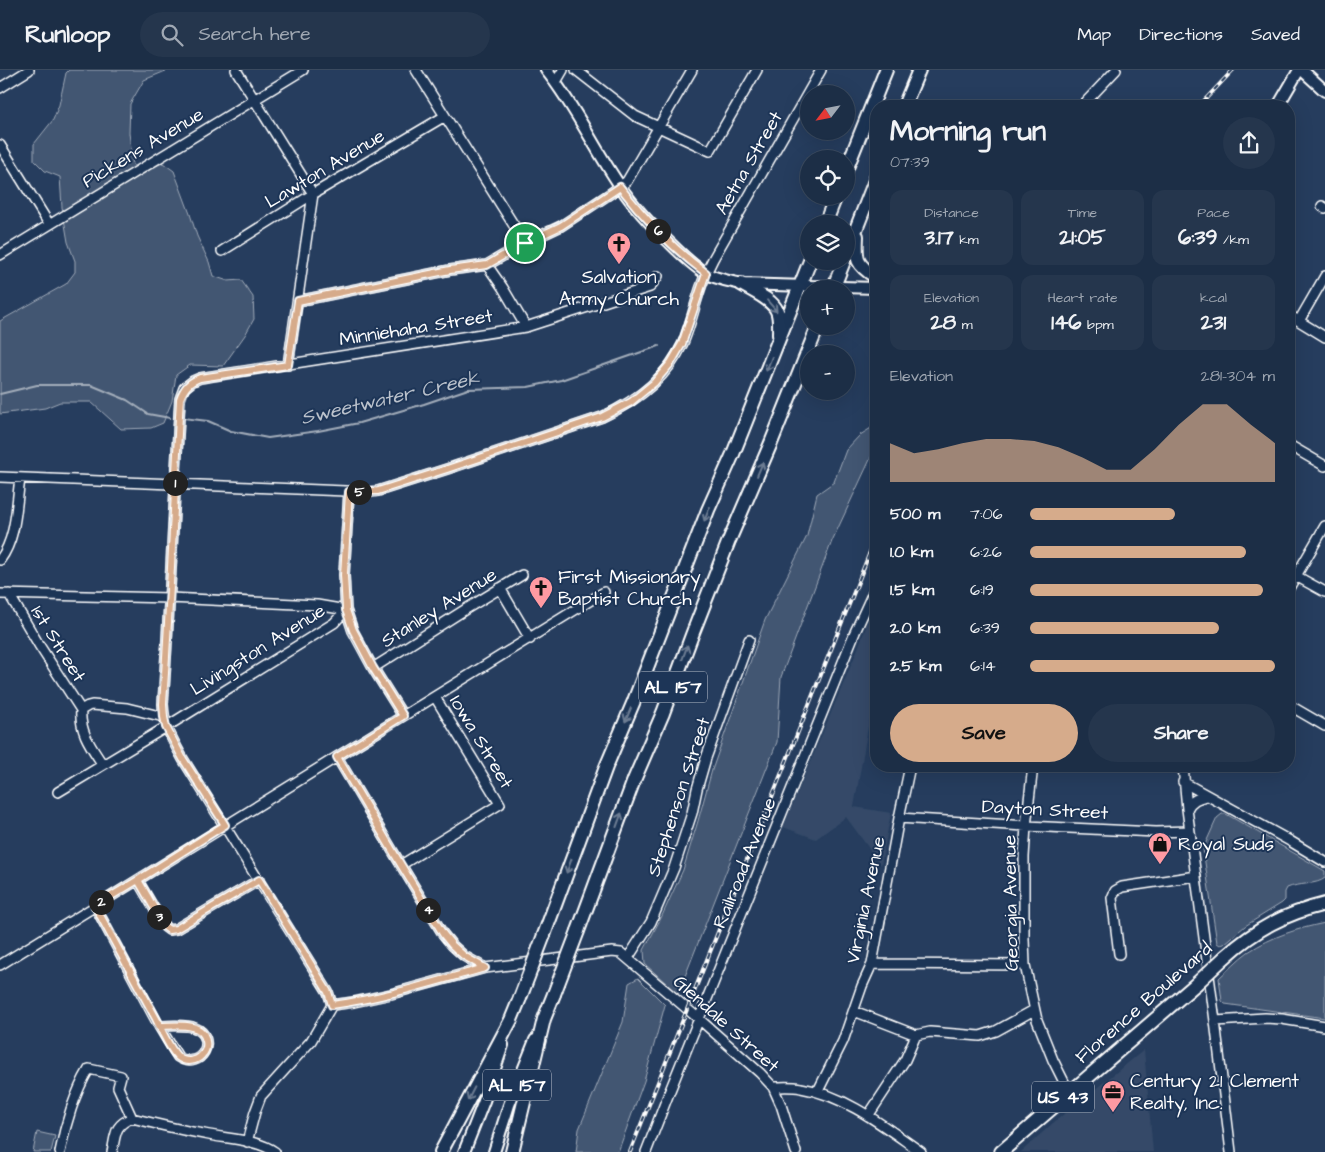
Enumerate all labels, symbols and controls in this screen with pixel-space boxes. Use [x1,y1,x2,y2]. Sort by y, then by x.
search box [140,12,490,57]
text: Runloop [25,18,110,52]
icon: search [158,21,186,49]
text: Search here [198,21,311,48]
text: Map [1077,22,1111,47]
text: Directions [1139,22,1223,47]
text: Saved [1251,22,1300,47]
north arrow [800,85,855,140]
map controls [800,85,855,400]
street label: Pickens Avenue [77,101,209,195]
street label: Aetna Street [708,106,790,220]
text: Morning run [890,112,1046,151]
button: share [1223,117,1275,169]
street label: Lawton Avenue [260,123,390,215]
button: locate [800,150,855,205]
text: 07:39 [890,151,930,173]
text: Distance [924,203,979,223]
text: Time [1068,203,1097,223]
text: Pace [1197,203,1230,223]
button: layers [800,215,855,270]
pin: 6 [646,218,670,244]
text: 6 [654,221,663,241]
pin [504,222,546,264]
text: 3.17 [924,223,954,252]
text: 21:05 [1059,223,1106,252]
text: 6:39 [1178,223,1217,252]
icon: arrive [511,229,539,257]
text: km [954,230,979,250]
text: /km [1217,230,1249,250]
church icon: Salvation Army Church [606,231,632,265]
place label: Salvation Army Church [559,264,680,314]
button: + [800,280,855,335]
text: Elevation [924,288,979,308]
text: Heart rate [1047,288,1118,308]
text: kcal [1200,288,1227,308]
one-way arrow [766,299,777,312]
street label: Minniehaha Street [337,302,495,353]
text: 28 [930,308,956,337]
text: 146 [1051,308,1082,337]
text: 231 [1201,308,1226,337]
text: m [956,315,973,335]
text: bpm [1082,315,1114,335]
button: − [800,345,855,400]
one-way arrow [764,356,773,372]
water label: Sweetwater Creek [298,364,483,432]
text: Elevation [890,365,953,387]
text: 281–304 m [1200,365,1275,387]
one-way arrow [755,462,765,477]
pin: 1 [162,470,188,496]
text: 1 [175,473,176,493]
pin: 5 [346,480,372,504]
text: 5 [355,482,364,502]
text: 500 m [890,503,940,525]
text: 7:06 [970,503,1003,525]
one-way arrow [701,506,711,521]
text: 1.0 km [890,541,933,563]
text: 6:26 [970,541,1002,563]
street label: Stanley Avenue [376,562,503,655]
place label: First Missionary Baptist Church [558,564,701,613]
church icon: First Missionary Baptist Church [528,575,554,609]
text: 1.5 km [890,579,934,601]
text: 6:19 [970,579,994,601]
street label: Livingston Avenue [185,598,331,703]
street label: 1st Street [24,600,92,688]
text: 2.0 km [890,617,940,639]
text: 6:39 [970,617,1000,639]
one-way arrow [681,645,690,661]
text: 2.5 km [890,655,941,677]
text: 6:14 [970,655,996,677]
road number: AL 157 [639,672,707,702]
street label: Iowa Street [442,690,520,794]
button: Save [890,704,1078,762]
button: Share [1088,704,1275,762]
one-way arrow [623,707,633,722]
street label: Stephenson Street [641,714,718,880]
street label: Dayton Street [981,793,1109,828]
street label: Railroad Avenue [706,794,784,932]
one-way arrow [615,813,625,828]
shop icon: Royal Suds [1147,831,1173,865]
place label: Royal Suds [1178,831,1274,859]
street label: Virginia Avenue [839,834,894,966]
street label: Georgia Avenue [996,835,1027,971]
one-way arrow [564,858,573,873]
pin: 2 [88,890,114,914]
text: 2 [97,892,106,912]
pin: 4 [416,898,440,922]
text: 4 [424,900,433,920]
pin: 3 [146,904,172,930]
text: 3 [156,907,163,927]
street label: Florence Boulevard [1070,936,1219,1070]
street label: Glendale Street [667,969,785,1079]
place label: Century 21 Clement Realty, Inc. [1130,1068,1299,1118]
road number: AL 157 [483,1070,551,1100]
office icon: Century 21 Clement Realty, Inc. [1100,1079,1126,1113]
road number: US 43 [1032,1082,1094,1112]
one-way arrow [466,1086,476,1101]

